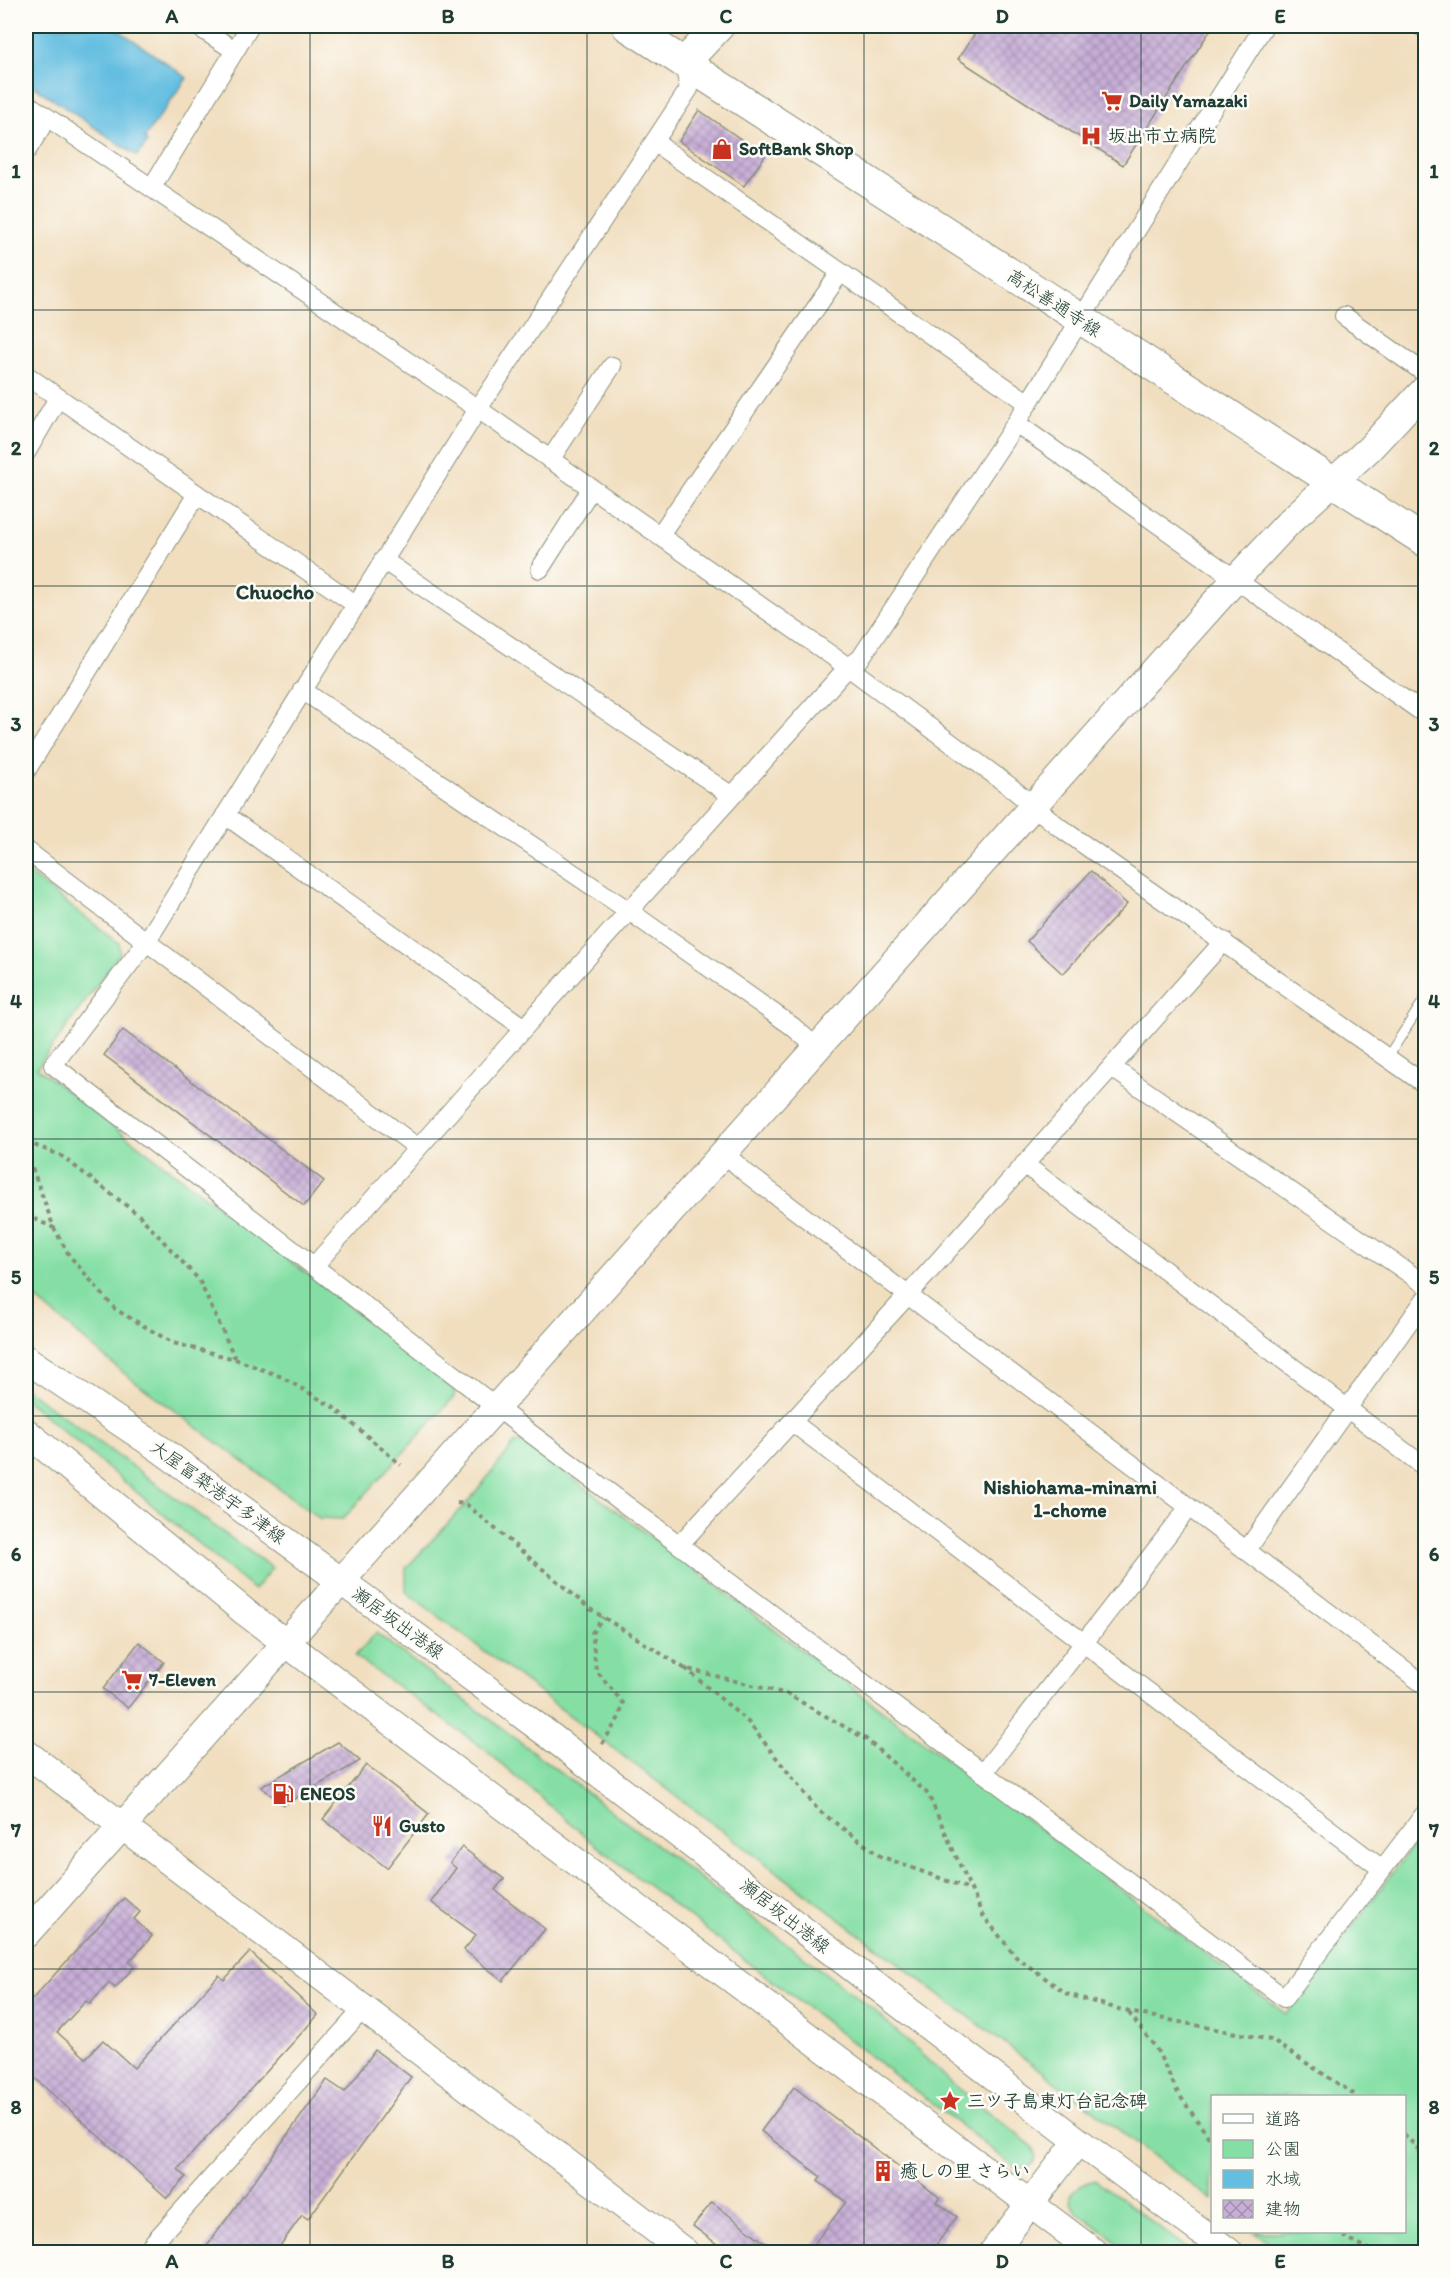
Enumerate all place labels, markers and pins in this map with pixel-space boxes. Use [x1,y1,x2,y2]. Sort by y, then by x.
supermarket icon: Daily Yamazaki [1100,89,1124,113]
place label: Daily Yamazaki [1129,90,1248,112]
hospital icon: 坂出市立病院 [1079,124,1103,148]
place label: 坂出市立病院 [1108,125,1216,147]
shop icon: SoftBank Shop [710,137,734,161]
place label: SoftBank Shop [739,138,854,160]
supermarket icon: 7-Eleven [120,1668,144,1692]
place label: 7-Eleven [148,1669,217,1691]
fuel station icon: ENEOS [271,1782,295,1806]
place label: ENEOS [300,1783,355,1805]
restaurant icon: Gusto [370,1814,394,1838]
place label: Gusto [399,1815,445,1837]
place icon: 三ツ子島東灯台記念碑 [938,2089,962,2113]
place label: 三ツ子島東灯台記念碑 [967,2090,1147,2112]
building icon: 癒しの里 さらい [871,2159,895,2183]
place label: 癒しの里 さらい [900,2160,1030,2182]

